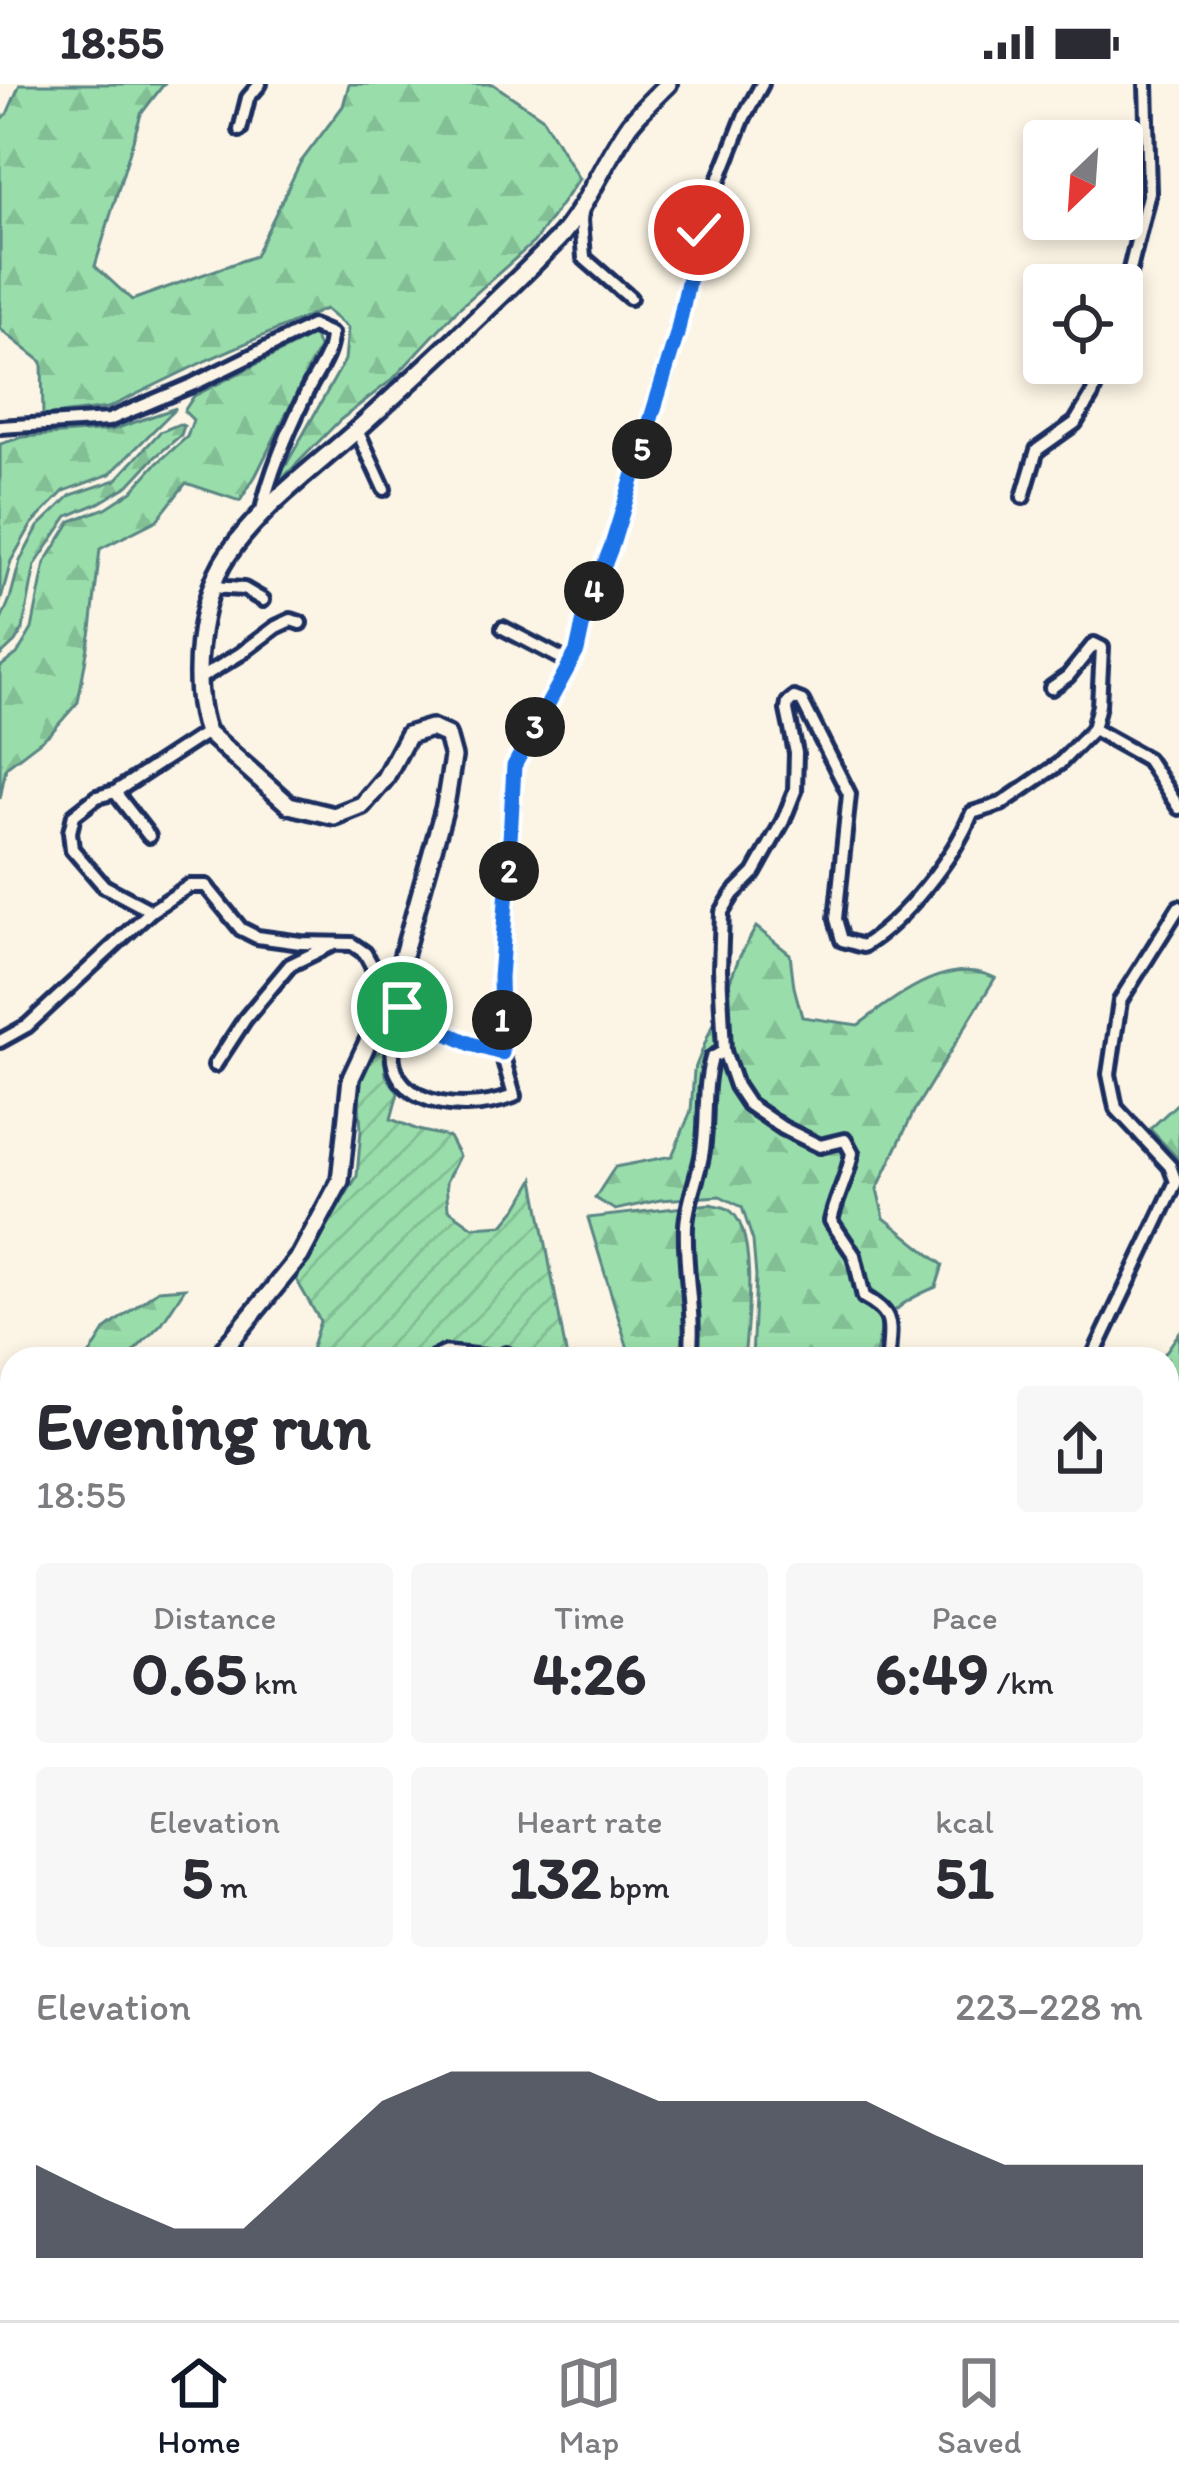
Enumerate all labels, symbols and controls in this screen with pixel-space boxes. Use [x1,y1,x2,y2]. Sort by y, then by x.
text: 18:55 [60,15,164,69]
north arrow [1023,120,1143,240]
map controls [1023,120,1143,384]
pin [648,179,750,281]
icon: check [666,197,732,263]
button: locate [1023,264,1143,384]
pin: 5 [612,419,672,479]
text: 5 [633,429,651,468]
pin: 4 [564,561,624,621]
text: 4 [584,571,604,610]
pin: 3 [505,697,565,757]
text: 3 [526,707,544,746]
pin: 2 [479,841,539,901]
text: 2 [500,851,518,890]
pin [351,956,453,1058]
icon: arrive [369,974,435,1040]
pin: 1 [472,990,532,1050]
text: 1 [494,1000,510,1039]
text: Evening run [36,1386,371,1466]
button: share [1017,1386,1143,1512]
text: 18:55 [36,1471,126,1518]
text: Distance [153,1598,276,1637]
text: Time [554,1598,625,1637]
text: Pace [931,1598,998,1637]
text: 0.65 [131,1637,246,1709]
text: 4:26 [532,1637,647,1709]
text: 6:49 [875,1637,989,1709]
text: km [246,1663,298,1702]
text: /km [989,1663,1054,1702]
text: Elevation [149,1802,280,1841]
text: Heart rate [516,1802,663,1841]
text: kcal [935,1802,994,1841]
text: 5 [181,1841,213,1913]
text: 132 [509,1841,601,1913]
text: 51 [935,1841,994,1913]
text: m [213,1867,248,1906]
text: bpm [601,1867,670,1906]
text: Elevation [36,1983,191,2030]
text: 223–228 m [955,1983,1143,2030]
tab: Home [158,2350,241,2461]
tab: Map [556,2350,622,2461]
tab: Saved [937,2350,1021,2461]

